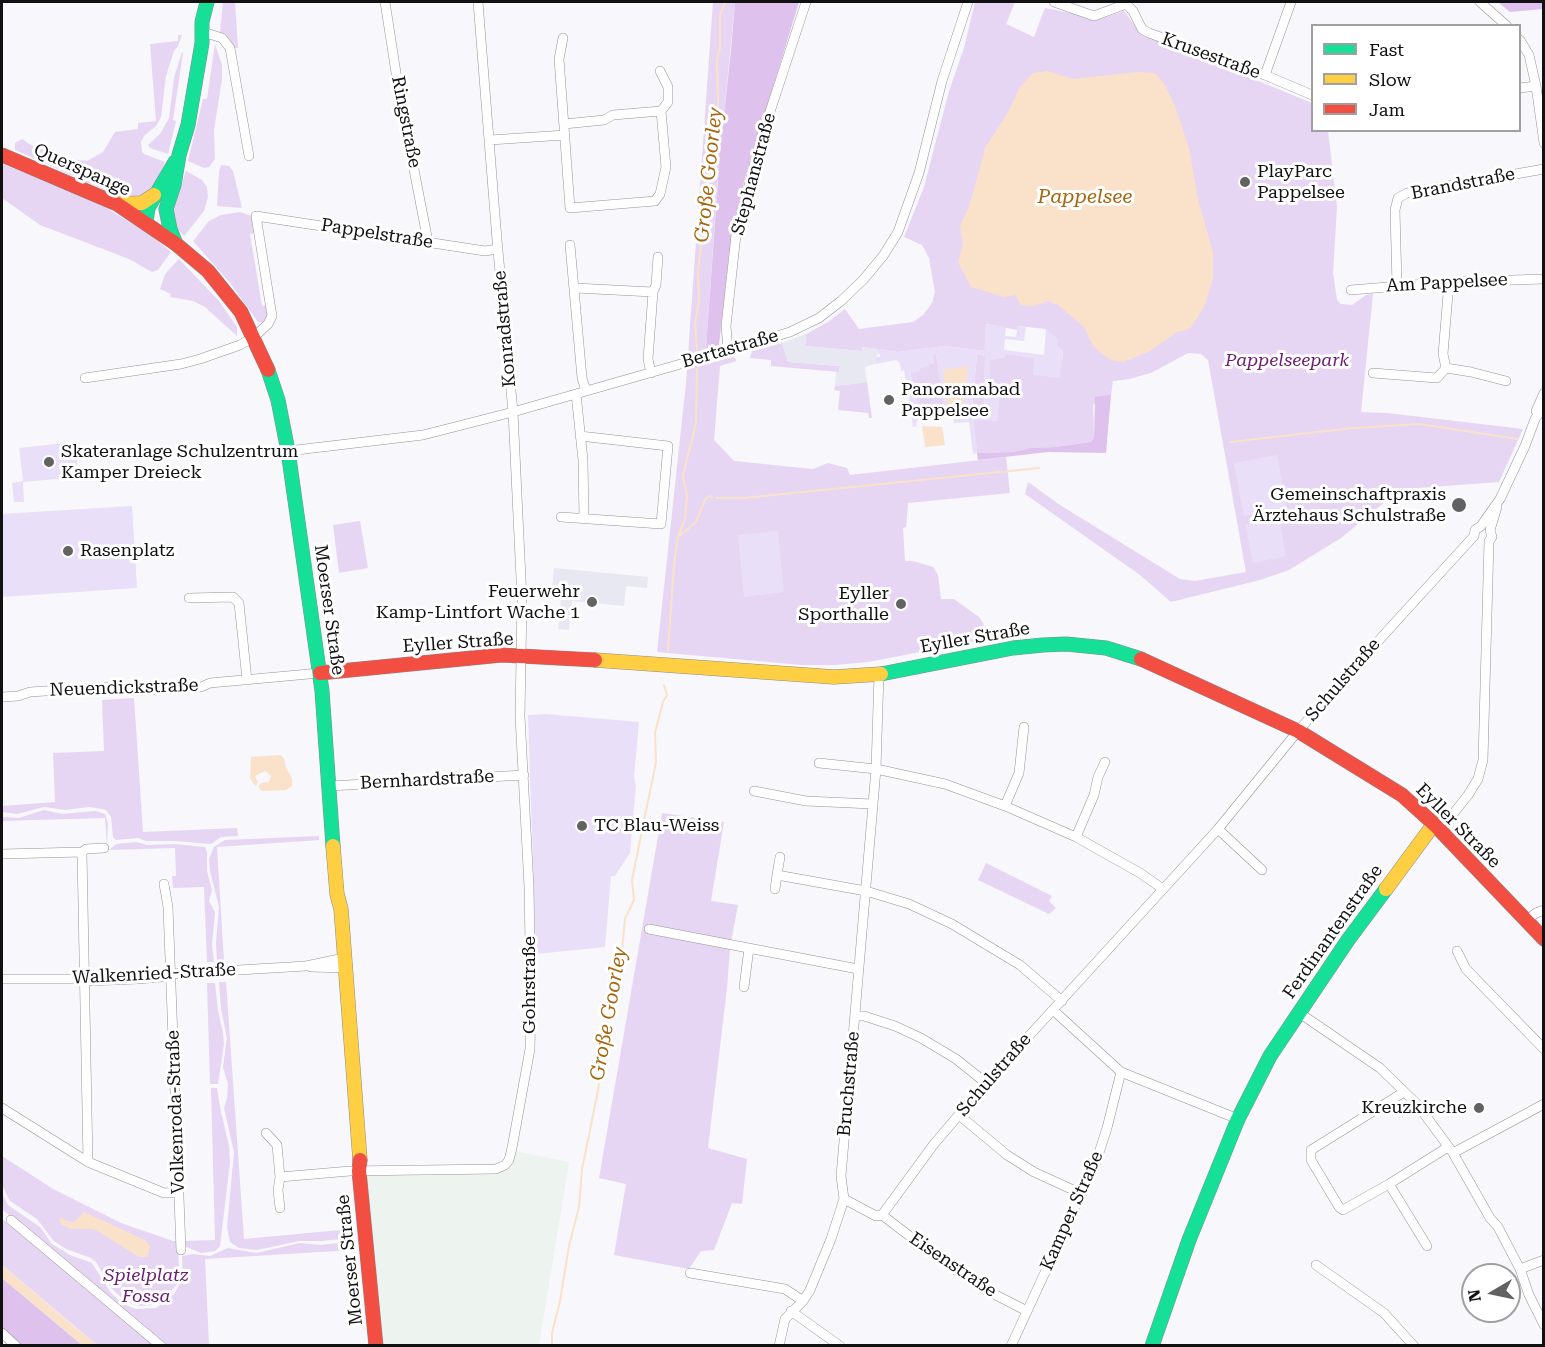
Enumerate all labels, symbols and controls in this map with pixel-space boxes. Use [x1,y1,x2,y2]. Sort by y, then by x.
legend [1311,24,1521,132]
street label: Krusestraße [1159,28,1263,84]
text: Fast [1369,39,1404,60]
text: Slow [1369,69,1411,90]
street label: Ringstraße [386,74,426,170]
text: Jam [1369,99,1405,120]
water label: Große Goorley [690,106,728,244]
street label: Stephanstraße [727,111,781,237]
street label: Querspange [30,139,134,201]
place label: PlayParc Pappelsee [1257,161,1345,204]
street label: Brandstraße [1409,163,1517,205]
marker: PlayParc Pappelsee [1238,175,1252,189]
water label: Pappelsee [1038,185,1132,209]
street label: Pappelstraße [320,214,434,254]
street label: Am Pappelsee [1386,269,1508,297]
street label: Konradstraße [489,270,521,388]
street label: Bertastraße [679,325,781,373]
park label: Pappelseepark [1225,350,1349,372]
place label: Panoramabad Pappelsee [901,379,1020,422]
marker: Panoramabad Pappelsee [882,393,896,407]
place label: Skateranlage Schulzentrum Kamper Dreieck [61,441,298,484]
marker: Skateranlage Schulzentrum Kamper Dreieck [42,455,56,469]
place label: Gemeinschaftpraxis Ärztehaus Schulstraße [1252,484,1446,526]
marker: Gemeinschaftpraxis Ärztehaus Schulstraße [1450,496,1468,514]
place label: Rasenplatz [80,540,174,562]
street label: Moerser Straße [309,543,349,677]
marker: Rasenplatz [61,544,75,558]
place label: Feuerwehr Kamp-Lintfort Wache 1 [376,581,580,624]
place label: Eyller Sporthalle [798,583,889,626]
marker: Feuerwehr Kamp-Lintfort Wache 1 [585,595,599,609]
marker: Eyller Sporthalle [894,597,908,611]
street label: Eyller Straße [918,618,1032,658]
street label: Eyller Straße [402,628,514,658]
street label: Schulstraße [1301,634,1385,726]
street label: Neuendickstraße [49,675,199,701]
street label: Bernhardstraße [359,766,495,794]
street label: Eyller Straße [1411,779,1505,873]
place label: TC Blau-Weiss [594,815,719,837]
marker: TC Blau-Weiss [575,819,589,833]
street label: Ferdinantenstraße [1279,861,1387,1003]
street label: Gohrstraße [519,936,541,1034]
water label: Große Goorley [585,945,633,1083]
street label: Walkenried-Straße [72,959,236,989]
street label: Schulstraße [952,1029,1036,1121]
street label: Volkenroda-Straße [162,1030,190,1194]
street label: Bruchstraße [834,1030,864,1138]
place label: Kreuzkirche [1361,1097,1467,1119]
marker: Kreuzkirche [1472,1101,1486,1115]
street label: Kamper Straße [1036,1148,1108,1274]
street label: Moerser Straße [332,1193,368,1327]
street label: Eisenstraße [905,1228,1001,1302]
north arrow [1461,1263,1521,1323]
park label: Spielplatz Fossa [104,1265,188,1308]
text: N [1464,1288,1485,1303]

